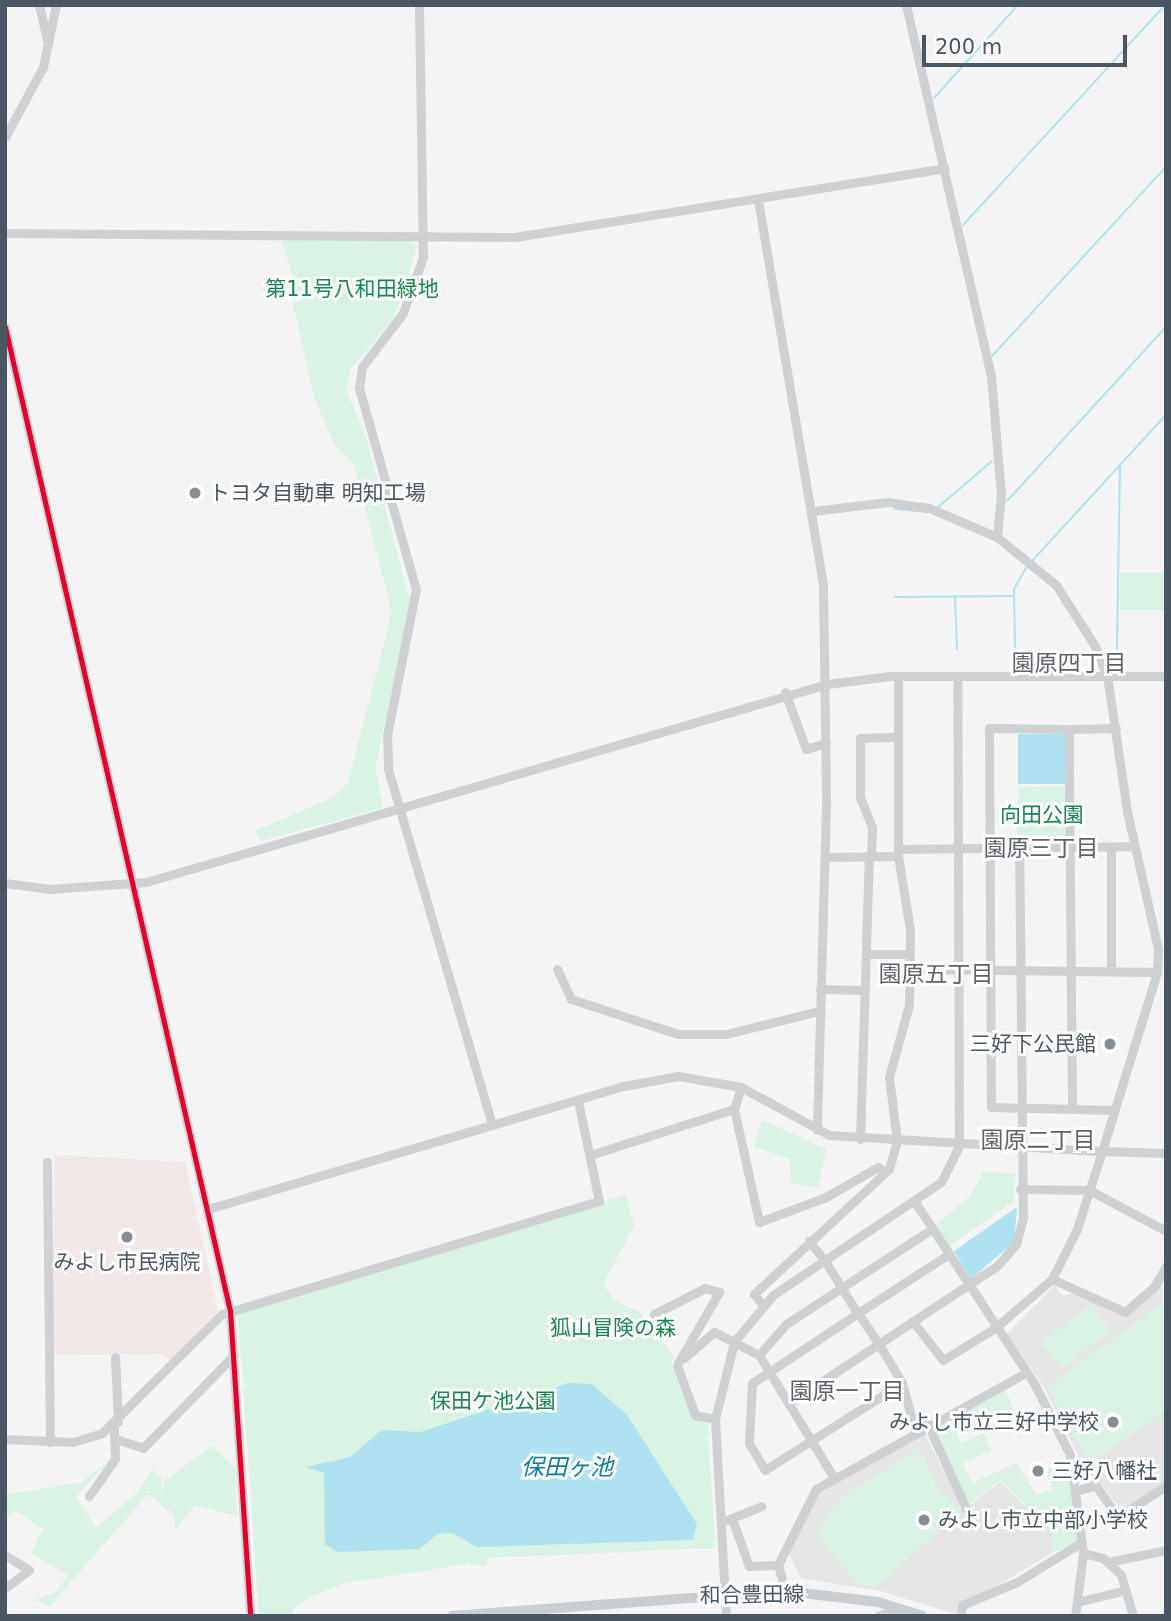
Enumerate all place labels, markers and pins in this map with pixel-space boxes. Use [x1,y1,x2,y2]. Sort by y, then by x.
place label: トヨタ自動車 明知工場 [209,480,426,506]
marker: トヨタ自動車 明知工場 [187,485,203,501]
place label: 三好下公民館 [970,1031,1096,1057]
marker: 三好下公民館 [1102,1036,1118,1052]
marker: みよし市民病院 [117,1227,137,1247]
place label: みよし市民病院 [54,1249,200,1275]
place label: みよし市立三好中学校 [889,1409,1099,1435]
marker: みよし市立三好中学校 [1105,1414,1121,1430]
place label: 三好八幡社 [1052,1458,1157,1484]
marker: 三好八幡社 [1030,1463,1046,1479]
place label: みよし市立中部小学校 [938,1507,1148,1533]
marker: みよし市立中部小学校 [916,1512,932,1528]

